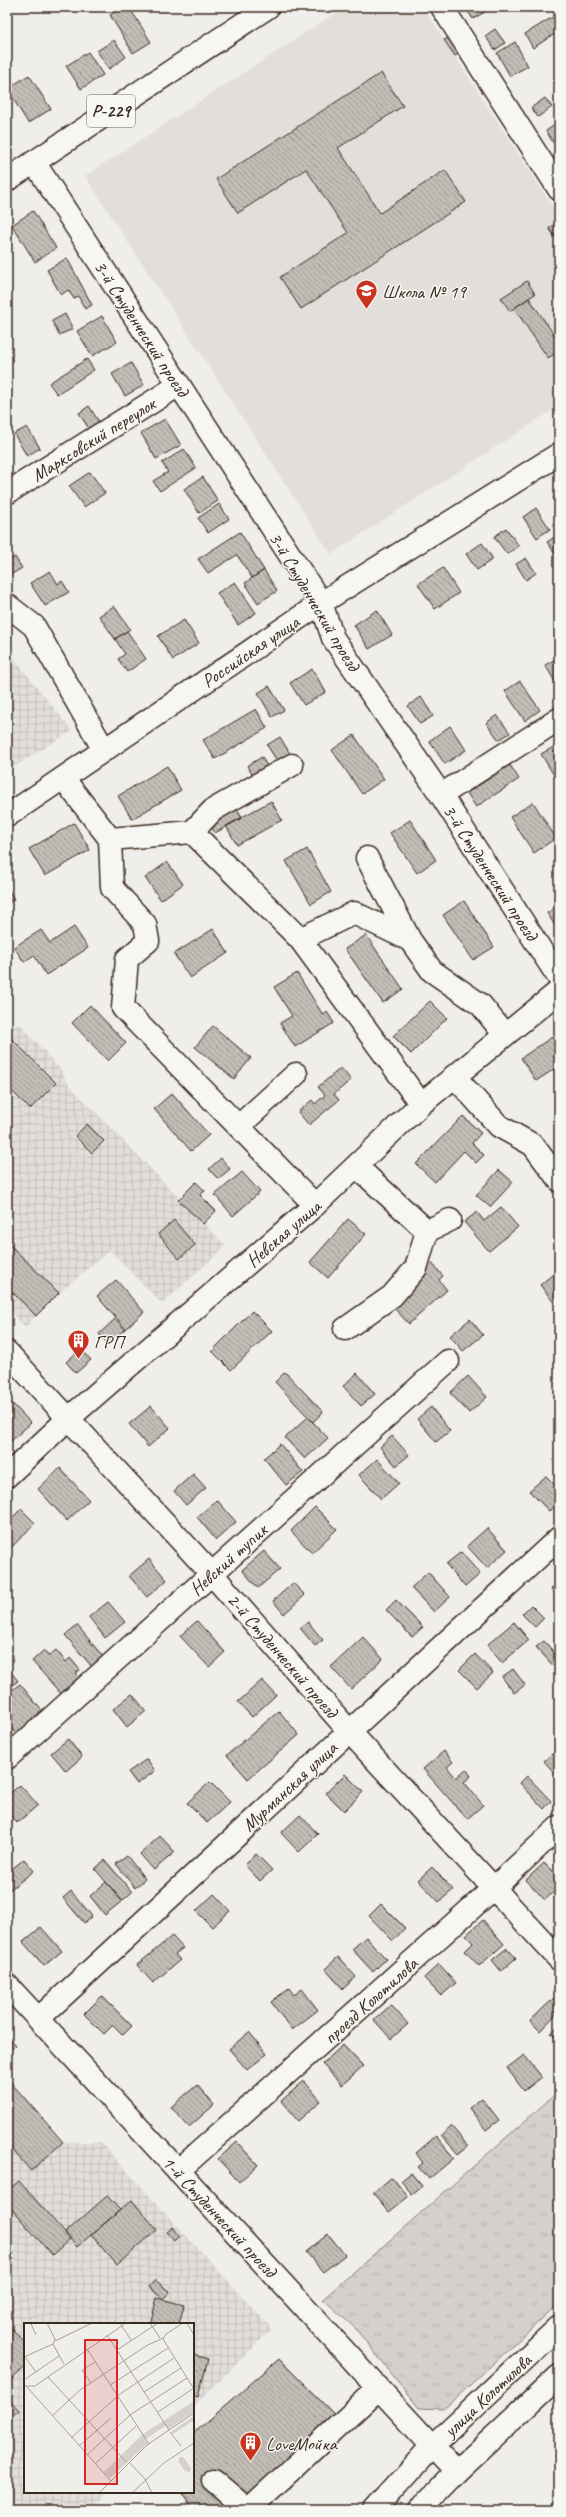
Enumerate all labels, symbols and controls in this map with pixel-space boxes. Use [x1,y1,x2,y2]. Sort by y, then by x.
road number: Р-229 [87,95,135,127]
street label: 3-й Студенческий проезд [88,256,195,403]
school or university icon: Школа № 19 [353,278,379,311]
place label: Школа № 19 [382,280,467,304]
street label: Марксовский переулок [27,391,161,487]
street label: 3-й Студенческий проезд [263,528,366,677]
street label: Российская улица [197,610,305,693]
street label: 3-й Студенческий проезд [437,800,544,947]
street label: Невская улица [241,1193,328,1273]
building icon: ГРП [66,1328,92,1361]
place label: ГРП [94,1330,127,1354]
street label: Невский тупик [185,1518,273,1601]
street label: 2-й Студенческий проезд [221,1588,345,1725]
street label: Мурманская улица [237,1735,344,1837]
street label: проезд Колотилова [319,1951,424,2049]
street label: 1-й Студенческий проезд [157,2151,283,2284]
inset map [24,2323,194,2493]
street label: улица Колотилова [438,2348,538,2443]
building icon: LoveМойка [238,2430,264,2463]
place label: LoveМойка [266,2432,338,2456]

